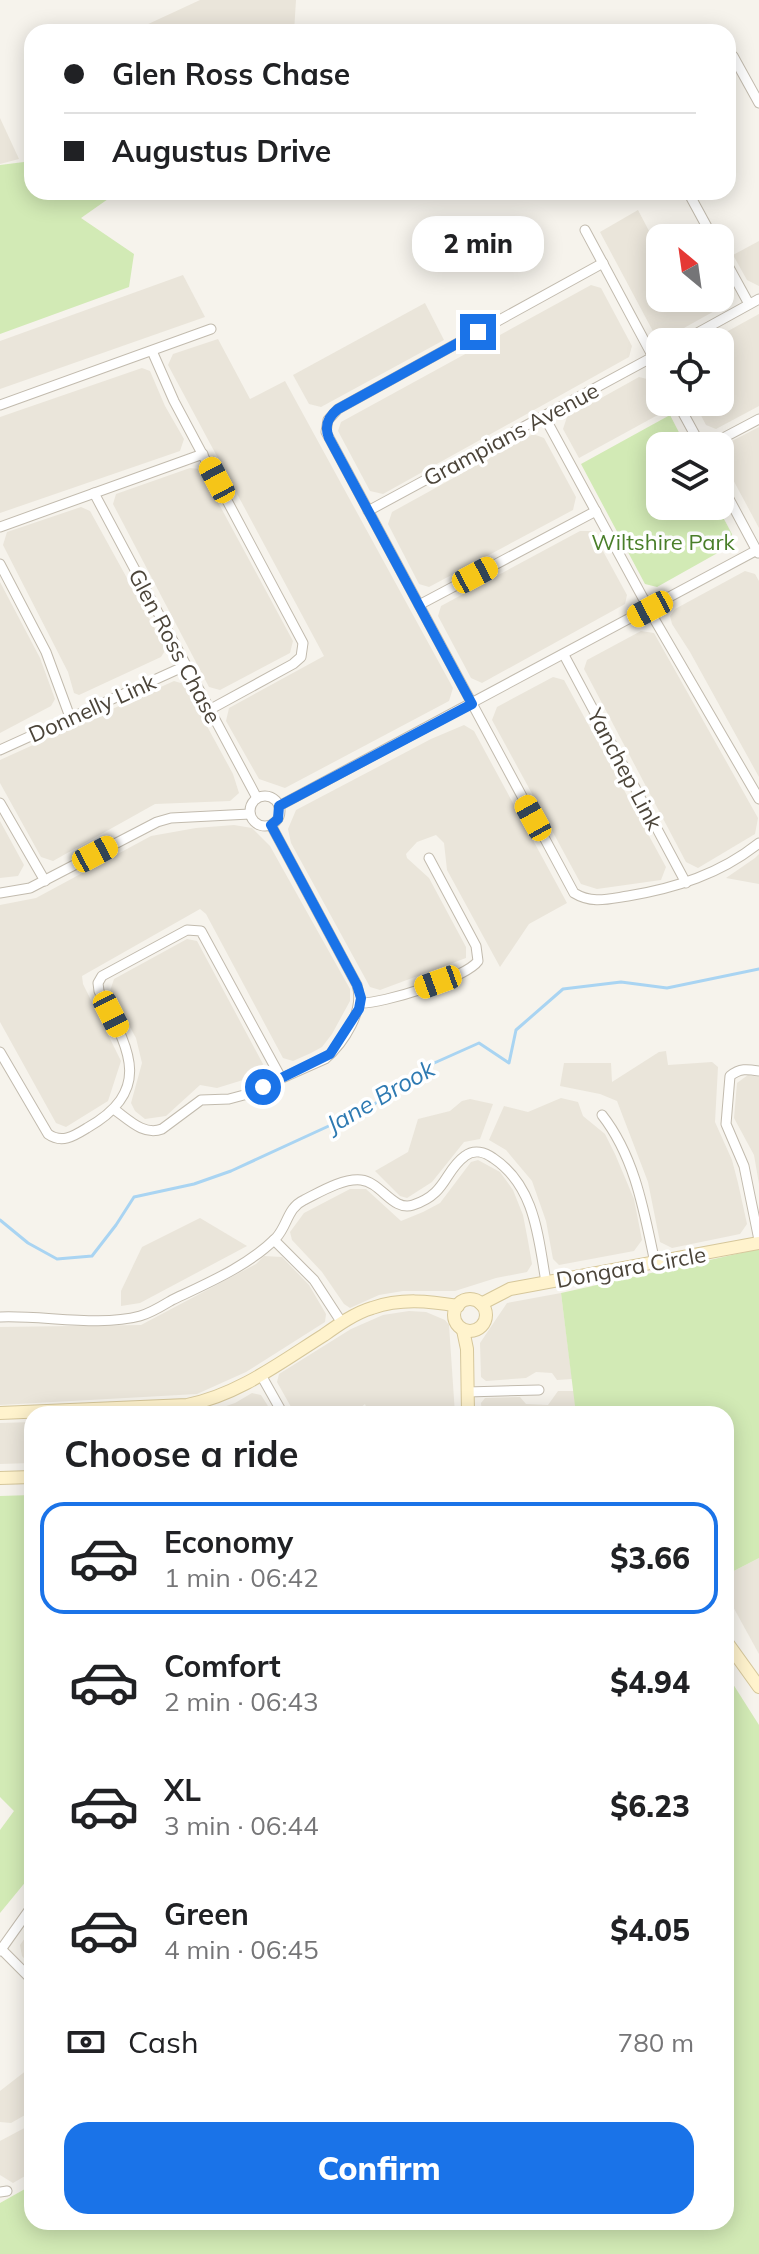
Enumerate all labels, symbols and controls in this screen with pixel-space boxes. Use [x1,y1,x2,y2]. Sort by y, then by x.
text: Glen Ross Chase [112,55,350,93]
text: Augustus Drive [112,132,331,170]
callout: 2 min [412,216,544,272]
north arrow [646,224,734,312]
map controls [646,224,734,520]
text: 2 min [443,227,513,260]
route end [460,314,496,350]
button: locate [646,328,734,416]
street label: Grampians Avenue [419,376,603,492]
button: layers [646,432,734,520]
car [195,453,239,507]
park label: Wiltshire Park [591,528,735,556]
car [448,553,502,597]
street label: Glen Ross Chase [122,564,228,728]
car [623,587,677,631]
street label: Donnelly Link [24,667,160,748]
street label: Yanchep Link [581,702,669,835]
car [511,791,555,845]
car [68,832,122,876]
car [411,963,465,1001]
car [89,987,133,1041]
water label: Jane Brook [319,1053,440,1140]
route start [245,1069,281,1105]
street label: Dongara Circle [554,1240,708,1294]
text: Choose a ride [64,1431,298,1476]
icon: car [68,1522,140,1594]
text: Economy [164,1523,293,1561]
text: $3.66 [610,1539,690,1577]
text: 1 min · 06:42 [164,1561,319,1594]
icon: car [68,1646,140,1718]
text: Comfort [164,1647,281,1685]
text: $4.94 [610,1663,690,1701]
text: 2 min · 06:43 [164,1685,319,1718]
icon: car [68,1770,140,1842]
text: XL [164,1771,201,1809]
text: $6.23 [610,1787,690,1825]
text: 3 min · 06:44 [164,1809,319,1842]
icon: car [68,1894,140,1966]
text: Green [164,1895,249,1933]
text: $4.05 [610,1911,690,1949]
text: 4 min · 06:45 [164,1933,319,1966]
icon: cash [64,2020,108,2064]
text: Cash [128,2023,199,2061]
text: 780 m [618,2026,694,2059]
button: Confirm [64,2122,694,2214]

